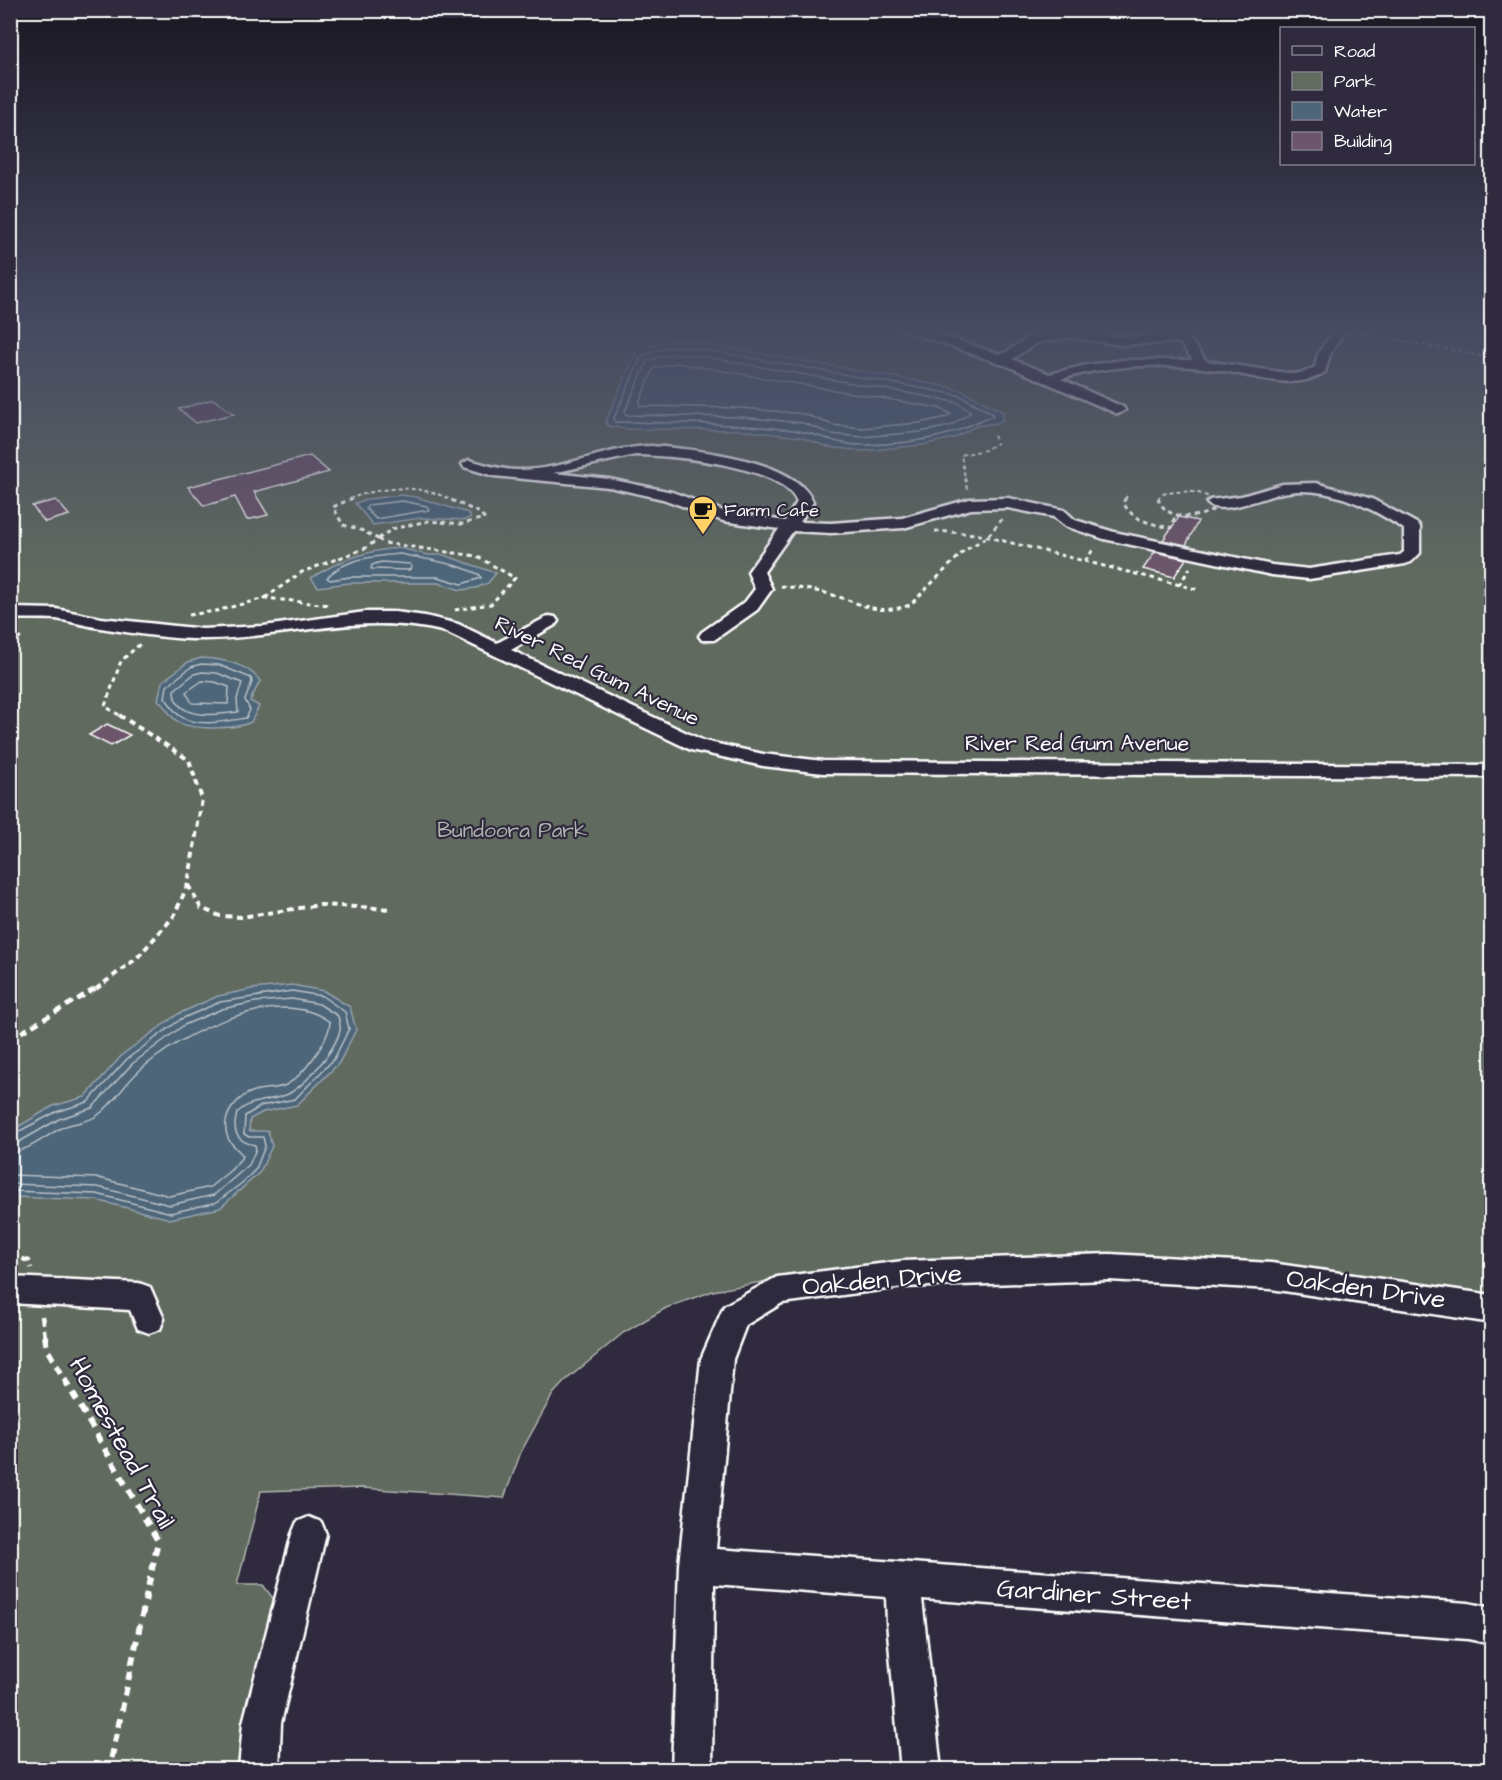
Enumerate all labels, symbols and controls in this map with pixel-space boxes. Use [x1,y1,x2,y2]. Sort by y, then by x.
legend [1280,27,1475,165]
text: Road [1334,39,1375,64]
text: Park [1334,69,1376,94]
text: Water [1334,99,1387,124]
text: Building [1334,129,1392,155]
cafe icon: Farm Cafe [687,494,719,536]
place label: Farm Cafe [724,498,819,523]
street label: River Red Gum Avenue [490,609,704,733]
street label: River Red Gum Avenue [965,729,1189,758]
park label: Bundoora Park [437,816,587,845]
street label: Oakden Drive [801,1255,963,1305]
street label: Oakden Drive [1284,1260,1448,1318]
street label: Homestead Trail [60,1351,184,1535]
street label: Gardiner Street [996,1570,1193,1620]

